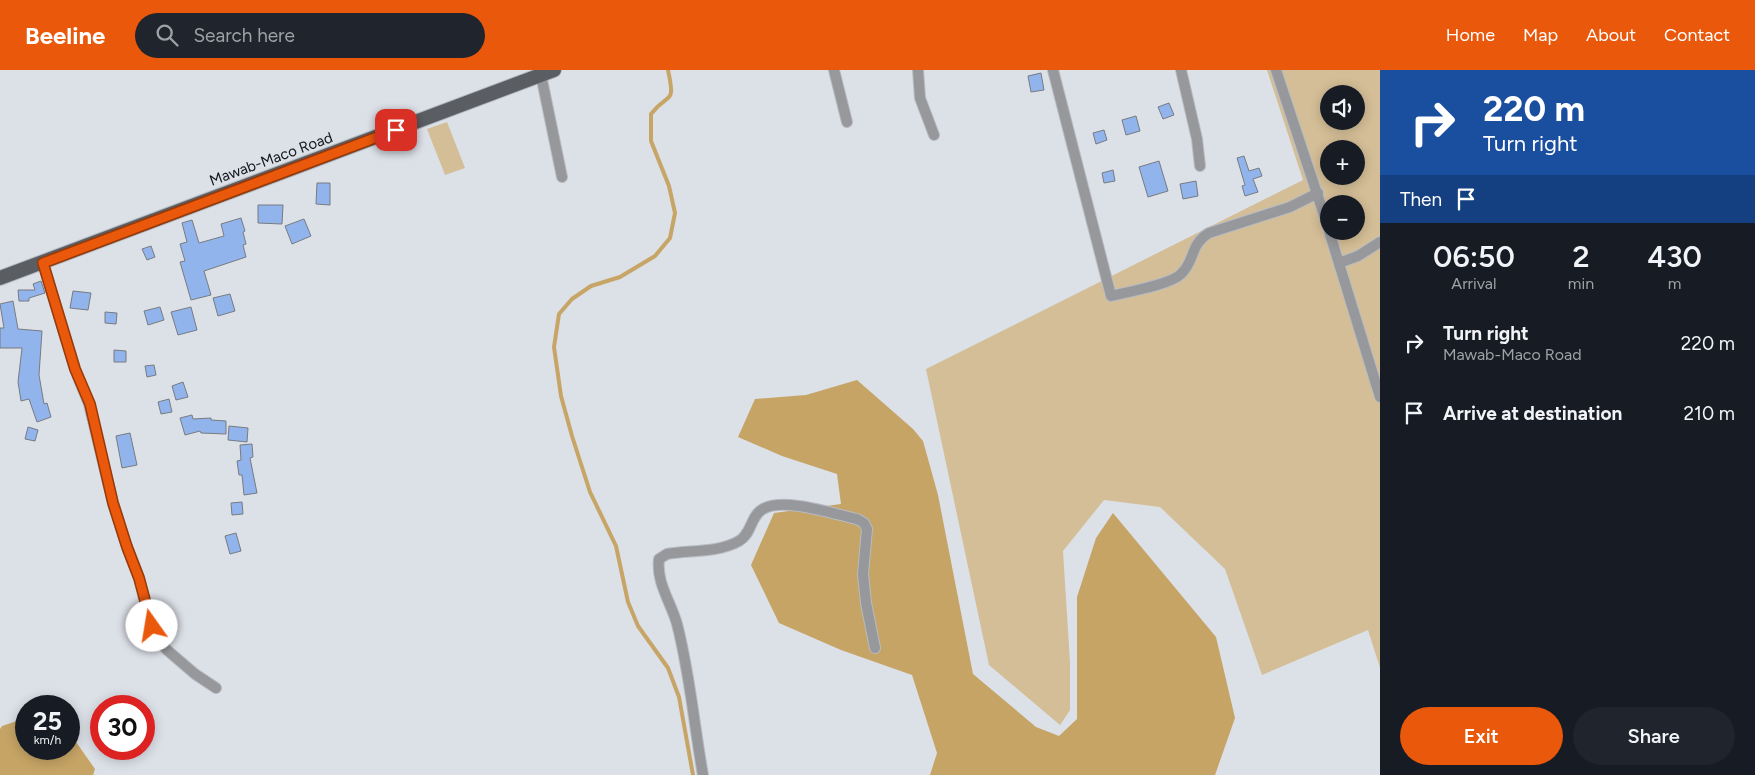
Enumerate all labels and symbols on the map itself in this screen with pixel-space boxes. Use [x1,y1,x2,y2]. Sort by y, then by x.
pin [375,109,417,151]
street label: Mawab-Maco Road [207,128,335,190]
position arrow [125,599,177,651]
speed limit sign: 30 [90,695,155,760]

